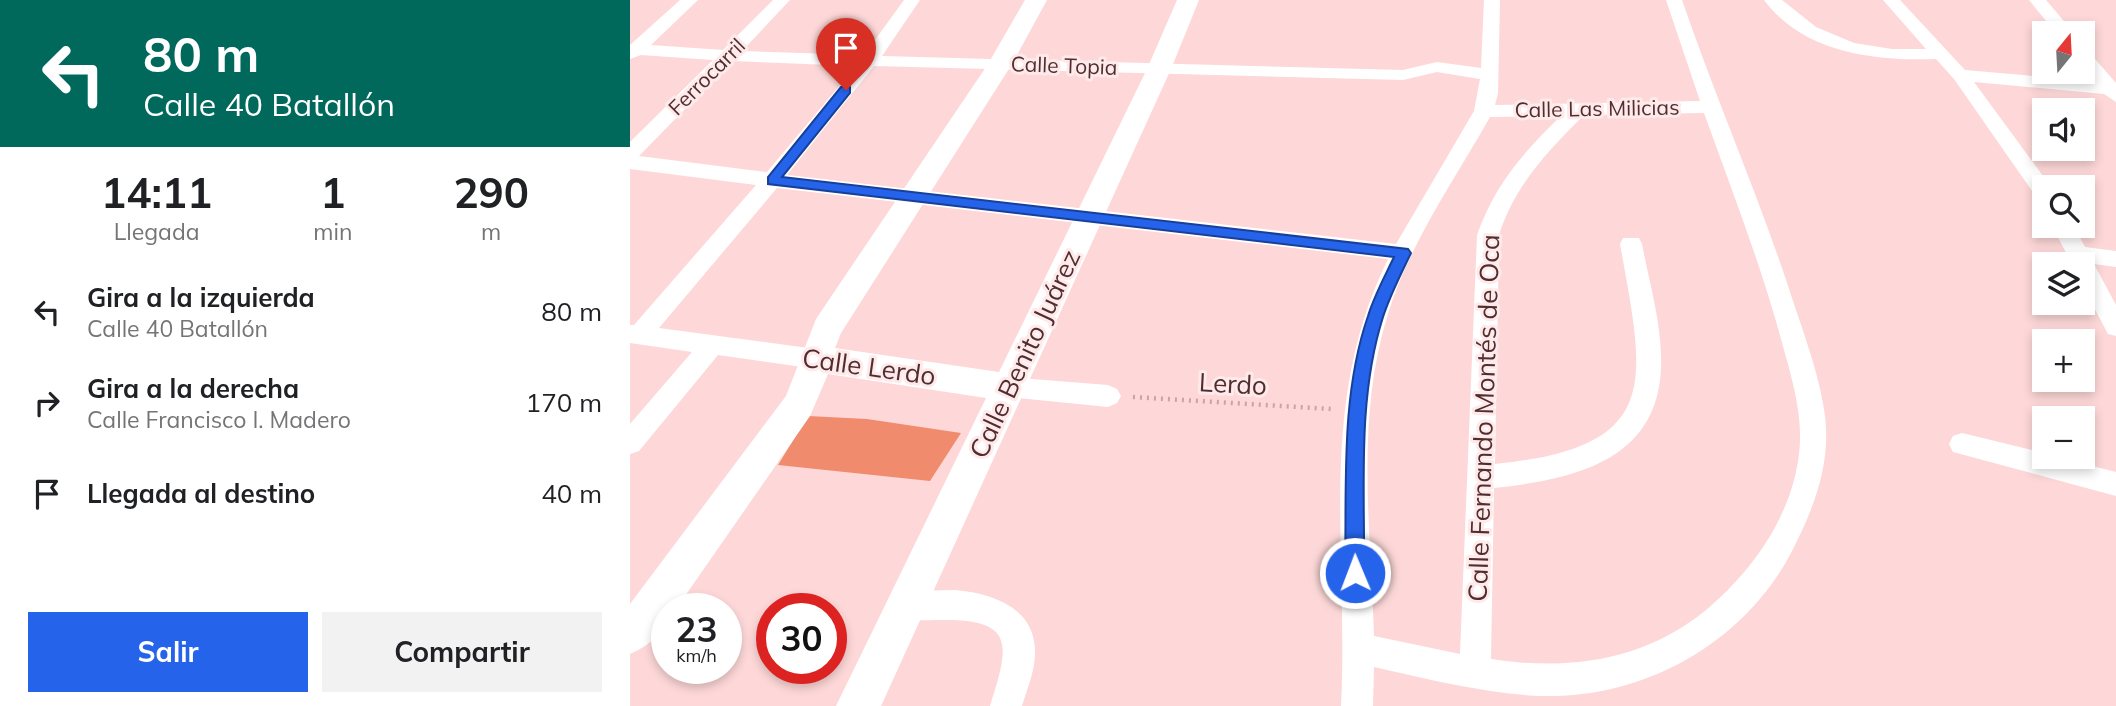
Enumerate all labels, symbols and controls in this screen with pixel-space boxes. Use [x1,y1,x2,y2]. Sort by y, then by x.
pin [816,18,876,90]
north arrow [2032,21,2095,84]
map controls [2032,21,2095,469]
text: 80 m [143,23,259,84]
icon: left [28,28,119,119]
icon: arrive [827,29,865,67]
street label: Ferrocarril [662,32,750,120]
street label: Calle Topia [1010,50,1118,80]
text: Calle 40 Batallón [143,84,395,124]
street label: Calle Las Milicias [1514,94,1680,122]
button: sound [2032,98,2095,161]
text: 14:11 [101,166,212,219]
text: 1 [320,166,345,219]
text: 290 [453,166,529,219]
button: search [2032,175,2095,238]
text: Llegada [114,217,200,246]
text: min [313,217,352,246]
text: m [481,217,501,246]
street label: Calle Fernando Montés de Oca [1461,234,1506,602]
street label: Calle Benito Juárez [962,244,1087,463]
button: layers [2032,252,2095,315]
text: Gira a la izquierda [87,281,315,314]
icon: left [28,293,66,331]
text: 80 m [541,295,602,328]
text: Calle 40 Batallón [87,314,268,343]
button: + [2032,329,2095,392]
street label: Calle Lerdo [800,341,938,392]
street label: Lerdo [1198,365,1268,402]
text: Gira a la derecha [87,372,299,405]
icon: right [28,384,66,422]
text: 170 m [526,386,602,419]
text: Calle Francisco I. Madero [87,405,351,434]
button: − [2032,406,2095,469]
icon: arrive [28,475,66,513]
text: Llegada al destino [87,477,315,510]
text: 40 m [541,477,602,510]
position arrow [1318,536,1392,610]
speed limit sign: 30 [756,593,847,684]
text: 23 [675,607,718,651]
button: Salir [28,612,308,692]
button: Compartir [322,612,602,692]
text: km/h [676,644,717,667]

